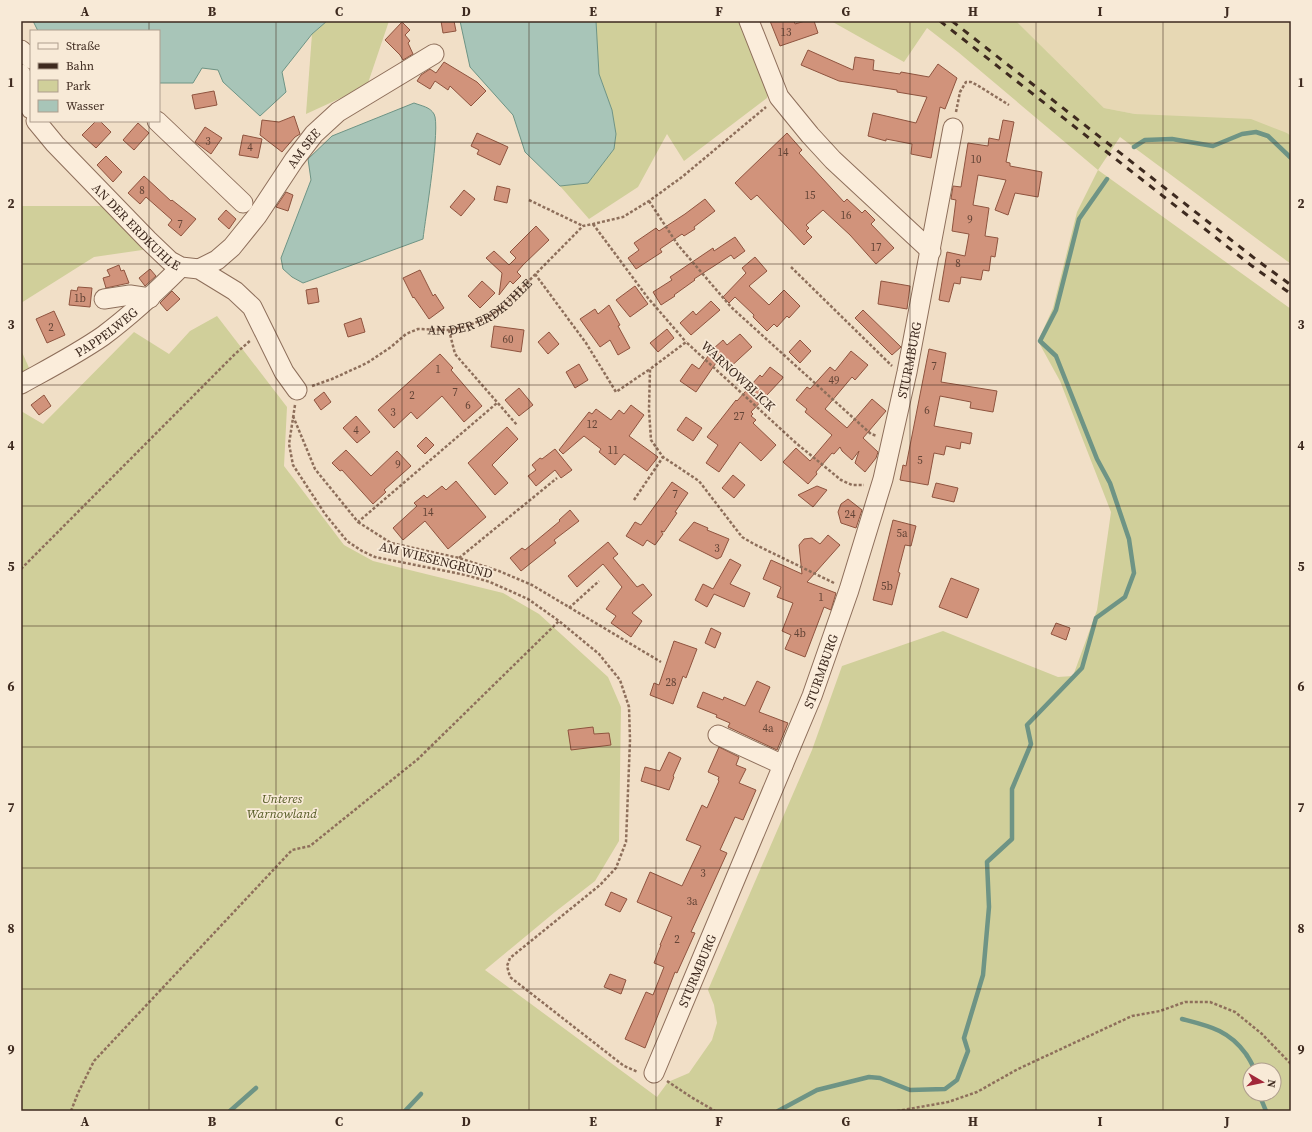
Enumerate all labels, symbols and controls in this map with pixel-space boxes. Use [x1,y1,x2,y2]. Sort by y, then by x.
text: A [81,3,90,20]
text: B [208,3,217,20]
text: C [335,3,343,20]
text: D [461,3,471,20]
text: E [589,3,597,20]
text: F [715,3,723,20]
text: G [842,3,851,20]
text: H [968,3,978,20]
text: I [1097,3,1103,20]
text: J [1223,3,1230,20]
house number: 13 [781,25,792,40]
legend [30,30,160,122]
text: Straße [66,38,100,54]
text: Bahn [66,58,94,74]
text: 1 [7,74,15,91]
text: 1 [1297,74,1305,91]
text: Park [66,78,91,94]
text: Wasser [66,98,104,114]
street label: AM SEE [283,124,324,171]
house number: 3 [205,134,211,149]
house number: 4 [247,140,253,155]
house number: 14 [778,145,789,160]
house number: 10 [971,152,982,167]
street label: AN DER ERDKUHLE [89,179,184,274]
house number: 8 [139,183,145,198]
house number: 15 [805,188,816,203]
text: 2 [7,195,15,212]
text: 2 [1297,195,1305,212]
house number: 16 [841,208,852,223]
house number: 9 [967,212,973,227]
house number: 7 [177,217,183,232]
house number: 17 [871,240,882,255]
house number: 8 [955,256,961,271]
street label: AN DER ERDKUHLE [427,274,535,338]
house number: 1b [74,291,86,306]
street label: PAPPELWEG [72,303,141,361]
text: 3 [7,316,15,333]
text: 3 [1297,316,1305,333]
house number: 2 [48,320,54,335]
street label: STURMBURG [893,320,925,400]
house number: 60 [503,332,514,347]
street label: WARNOWBLICK [697,337,779,415]
house number: 7 [931,359,937,374]
house number: 1 [435,362,441,377]
house number: 49 [829,373,840,388]
house number: 7 [452,385,458,400]
house number: 2 [409,388,415,403]
house number: 6 [465,398,471,413]
house number: 6 [924,403,930,418]
house number: 3 [390,405,396,420]
house number: 27 [734,409,745,424]
house number: 12 [587,417,598,432]
house number: 4 [353,423,359,438]
text: 4 [7,437,15,454]
text: 4 [1297,437,1305,454]
house number: 11 [608,443,619,458]
house number: 5 [917,453,923,468]
house number: 9 [395,457,401,472]
house number: 7 [672,487,678,502]
house number: 14 [423,505,434,520]
house number: 24 [845,507,856,522]
house number: 5a [896,526,908,541]
street label: AM WIESENGRUND [377,538,495,582]
house number: 3 [714,541,720,556]
text: 5 [7,558,15,575]
text: 5 [1297,558,1305,575]
house number: 5b [881,579,893,594]
house number: 1 [818,590,824,605]
house number: 4b [794,626,806,641]
street label: STURMBURG [799,632,842,711]
house number: 28 [666,675,677,690]
text: 6 [7,678,15,695]
text: 6 [1297,678,1305,695]
house number: 4a [762,721,774,736]
park label: Unteres Warnowland [247,790,317,822]
text: 7 [7,799,15,816]
text: 7 [1297,799,1305,816]
house number: 3 [700,866,706,881]
house number: 3a [686,894,698,909]
text: 8 [7,920,15,937]
text: 8 [1297,920,1305,937]
street label: STURMBURG [674,931,720,1010]
house number: 2 [674,932,680,947]
text: 9 [7,1041,15,1058]
text: 9 [1297,1041,1305,1058]
north arrow [1242,1062,1282,1102]
text: N [1263,1078,1279,1089]
text: A [81,1113,90,1130]
text: B [208,1113,217,1130]
text: C [335,1113,343,1130]
text: D [461,1113,471,1130]
text: E [589,1113,597,1130]
text: F [715,1113,723,1130]
text: G [842,1113,851,1130]
text: H [968,1113,978,1130]
text: I [1097,1113,1103,1130]
text: J [1223,1113,1230,1130]

